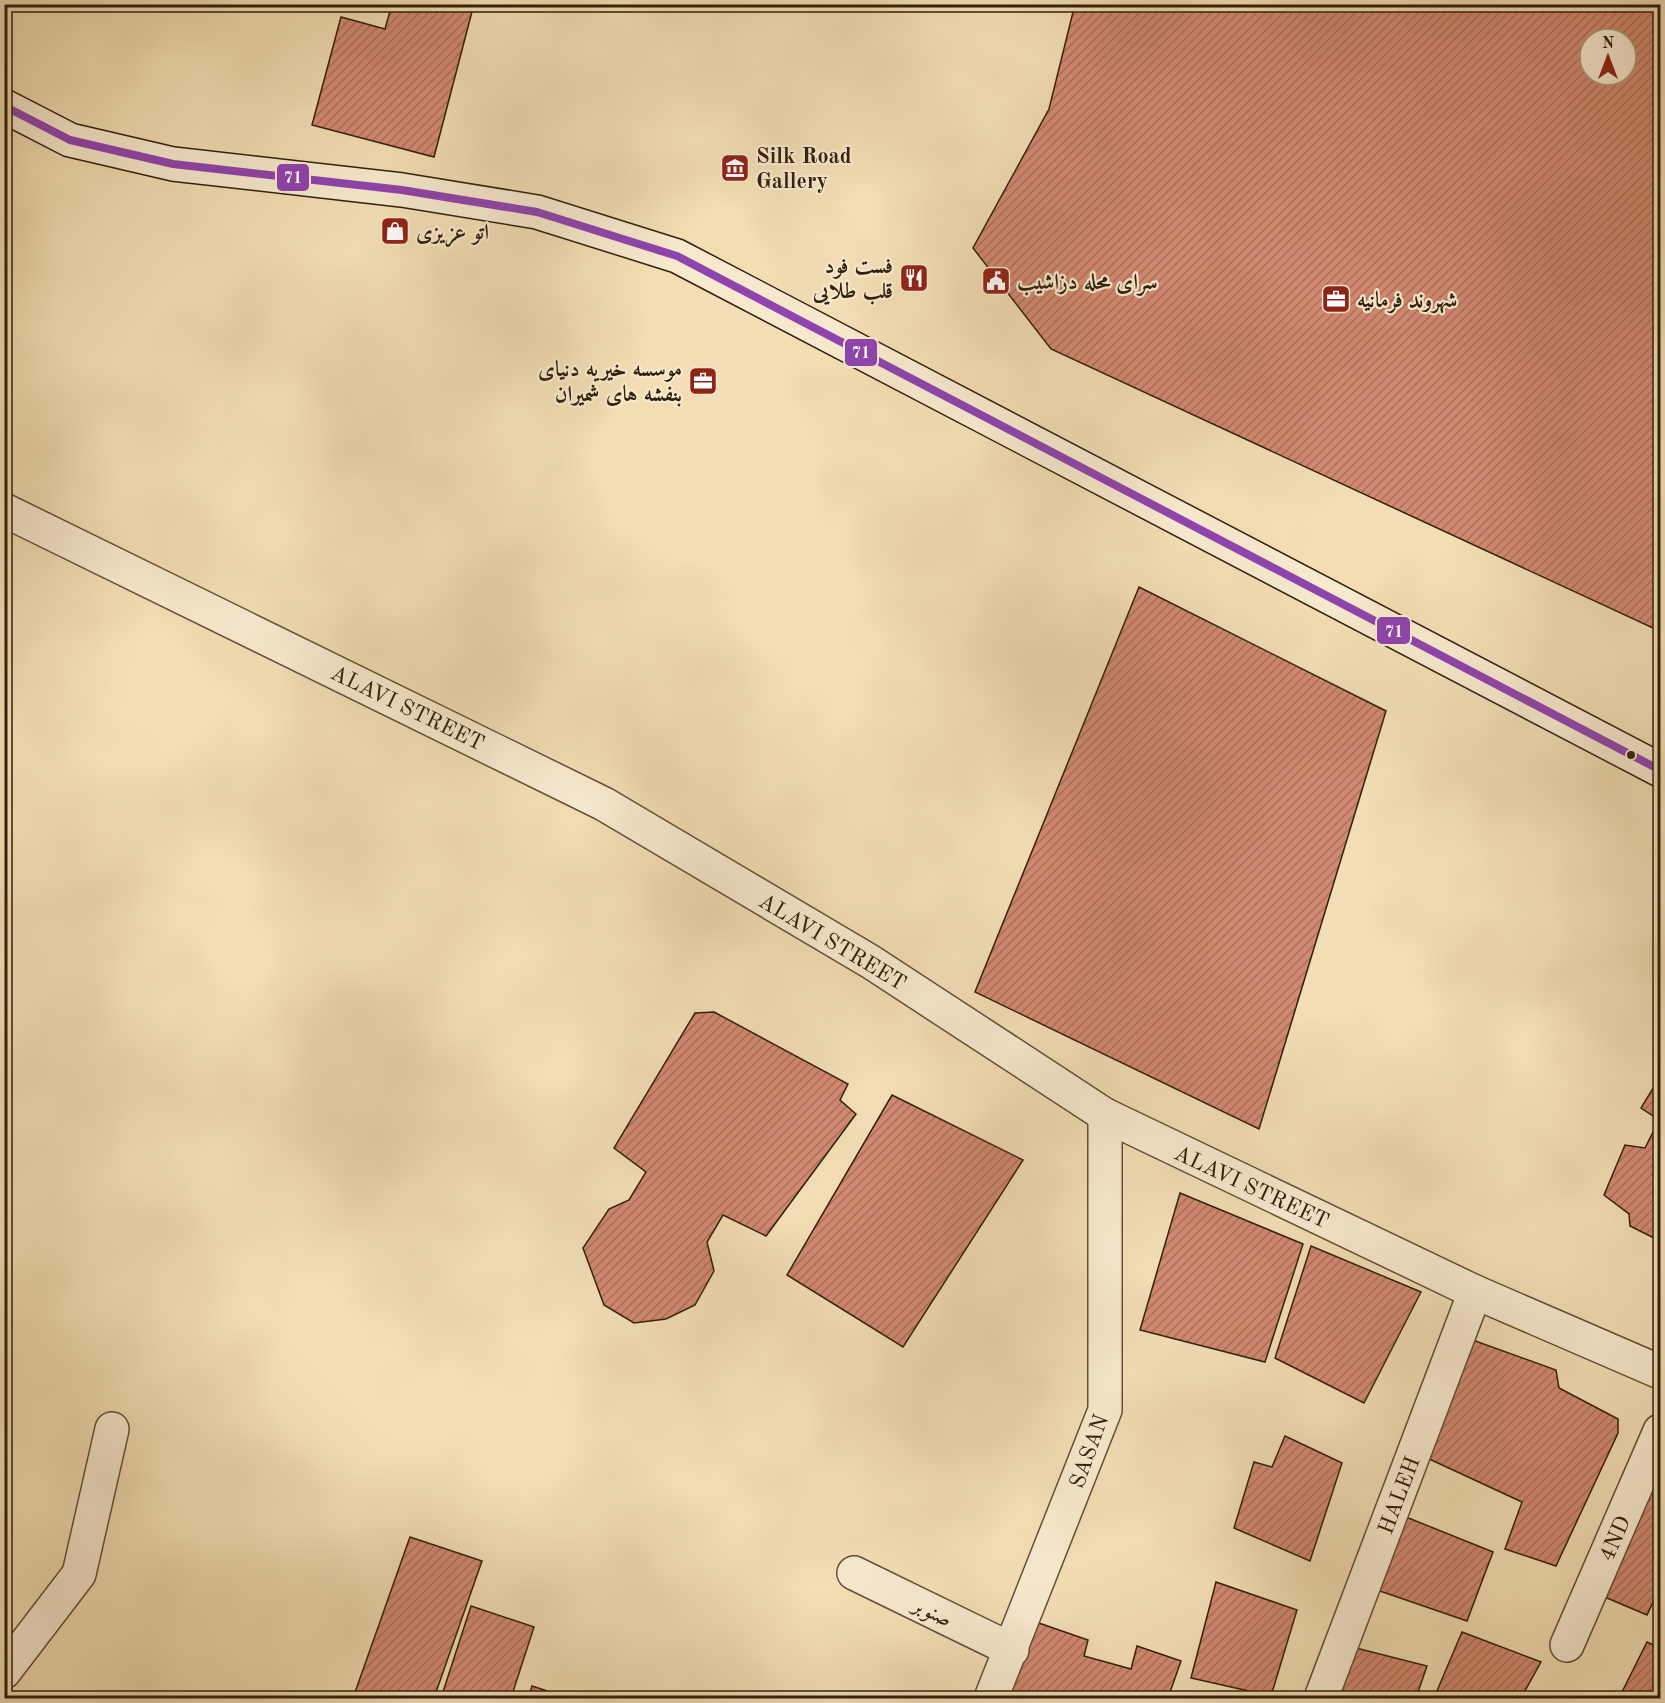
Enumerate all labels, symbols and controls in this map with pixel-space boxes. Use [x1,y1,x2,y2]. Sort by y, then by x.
north arrow [1578,27,1638,87]
text: N [1602,36,1615,52]
place label: Silk Road Gallery [756,146,852,193]
museum icon: Silk Road Gallery [719,152,751,184]
line badge: 71 [276,163,310,192]
text: 71 [284,171,302,187]
shop icon: اتو عزیزی [379,215,411,247]
place label: اتو عزیزی [416,222,489,248]
place label: فست فود قلب طلایی [812,256,893,306]
restaurant icon: فست فود قلب طلایی [898,262,930,294]
public building icon: سرای محله دزاشیب [980,265,1012,297]
place label: سرای محله دزاشیب [1017,272,1158,296]
office icon: شهروند فرمانیه [1320,283,1352,315]
place label: شهروند فرمانیه [1357,289,1457,314]
line badge: 71 [844,338,878,367]
text: 71 [852,346,870,362]
place label: موسسه خیریه دنیای بنفشه های شمیران [538,358,682,407]
office icon: موسسه خیریه دنیای بنفشه های شمیران [687,365,719,397]
line badge: 71 [1376,616,1411,645]
text: 71 [1385,625,1403,641]
street label: ALAVI STREET [327,662,487,755]
unlabelled marker [1625,749,1637,761]
street label: ALAVI STREET [754,890,910,995]
street label: ALAVI STREET [1170,1142,1332,1233]
street label: SASAN [1066,1412,1113,1492]
street label: HALEH [1375,1454,1425,1538]
street label: 4ND [1596,1513,1635,1565]
street label: صنوبر [907,1593,955,1632]

